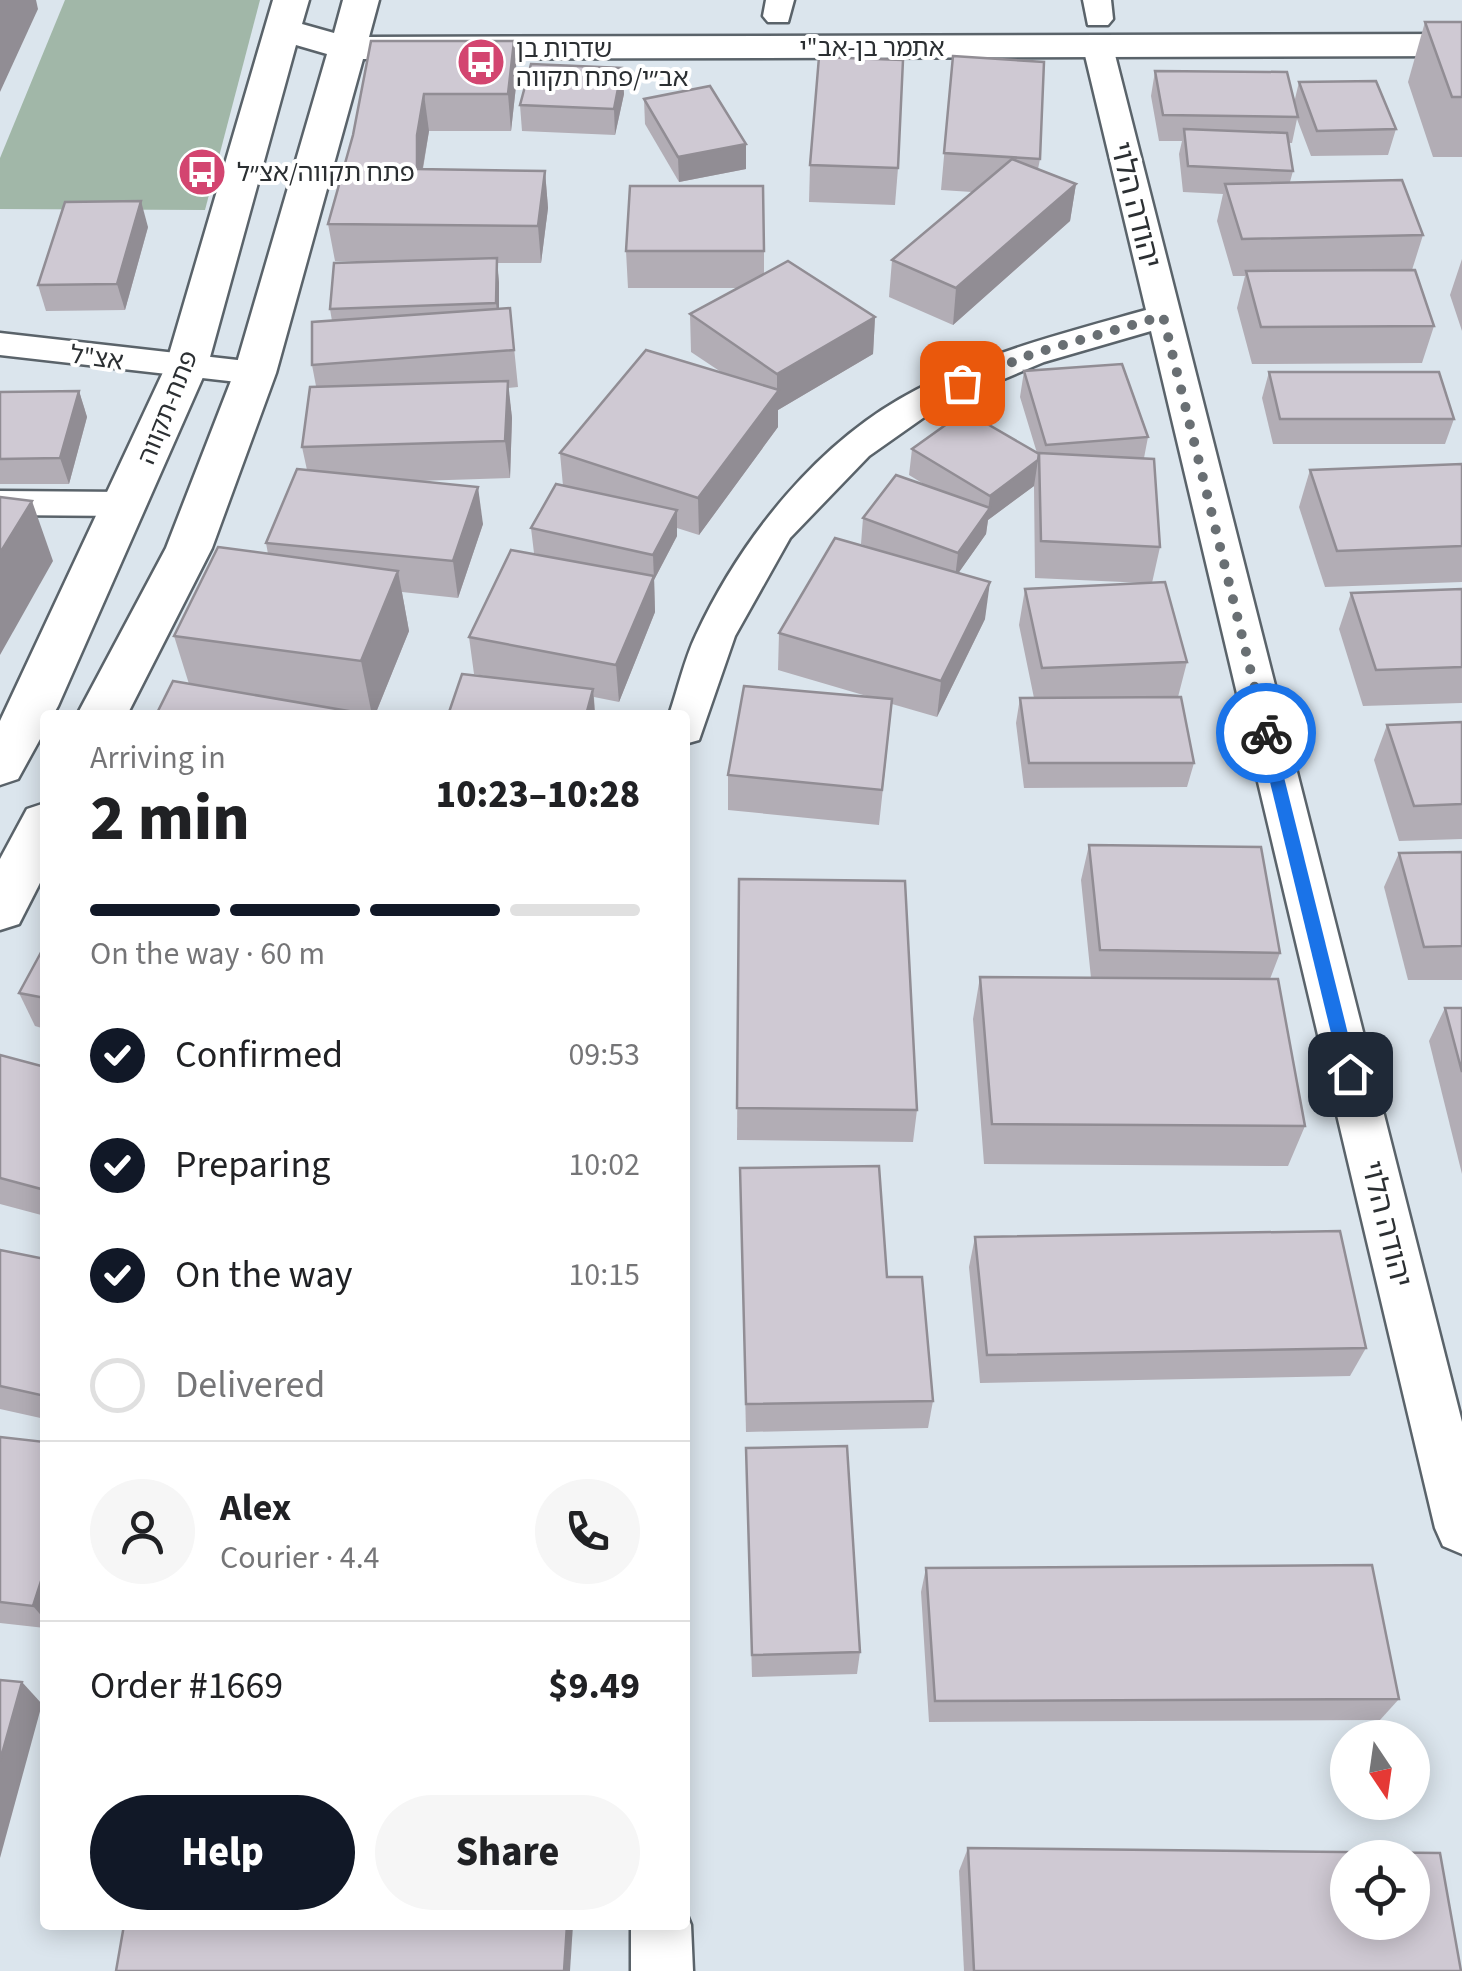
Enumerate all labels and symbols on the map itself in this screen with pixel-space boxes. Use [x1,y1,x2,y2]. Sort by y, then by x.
street label: אתמר בן-אב"י [799,30,945,66]
place label: שדרות בן אב״י/פתח תקווה [516,31,689,96]
bus stop icon: שדרות בן אב״י/פתח תקווה [455,36,507,88]
street label: יהודה הלוי [1099,137,1172,273]
bus stop icon: פתח תקווה/אצ״ל [176,146,228,198]
place label: פתח תקווה/אצ״ל [237,155,415,191]
street label: אצ"ל [68,336,126,380]
pin [920,341,1005,426]
street label: פתח-תקווה [129,345,207,470]
courier [1216,683,1316,783]
pin [1308,1032,1393,1117]
street label: יהודה הלוי [1350,1156,1423,1292]
north arrow [1330,1720,1430,1820]

